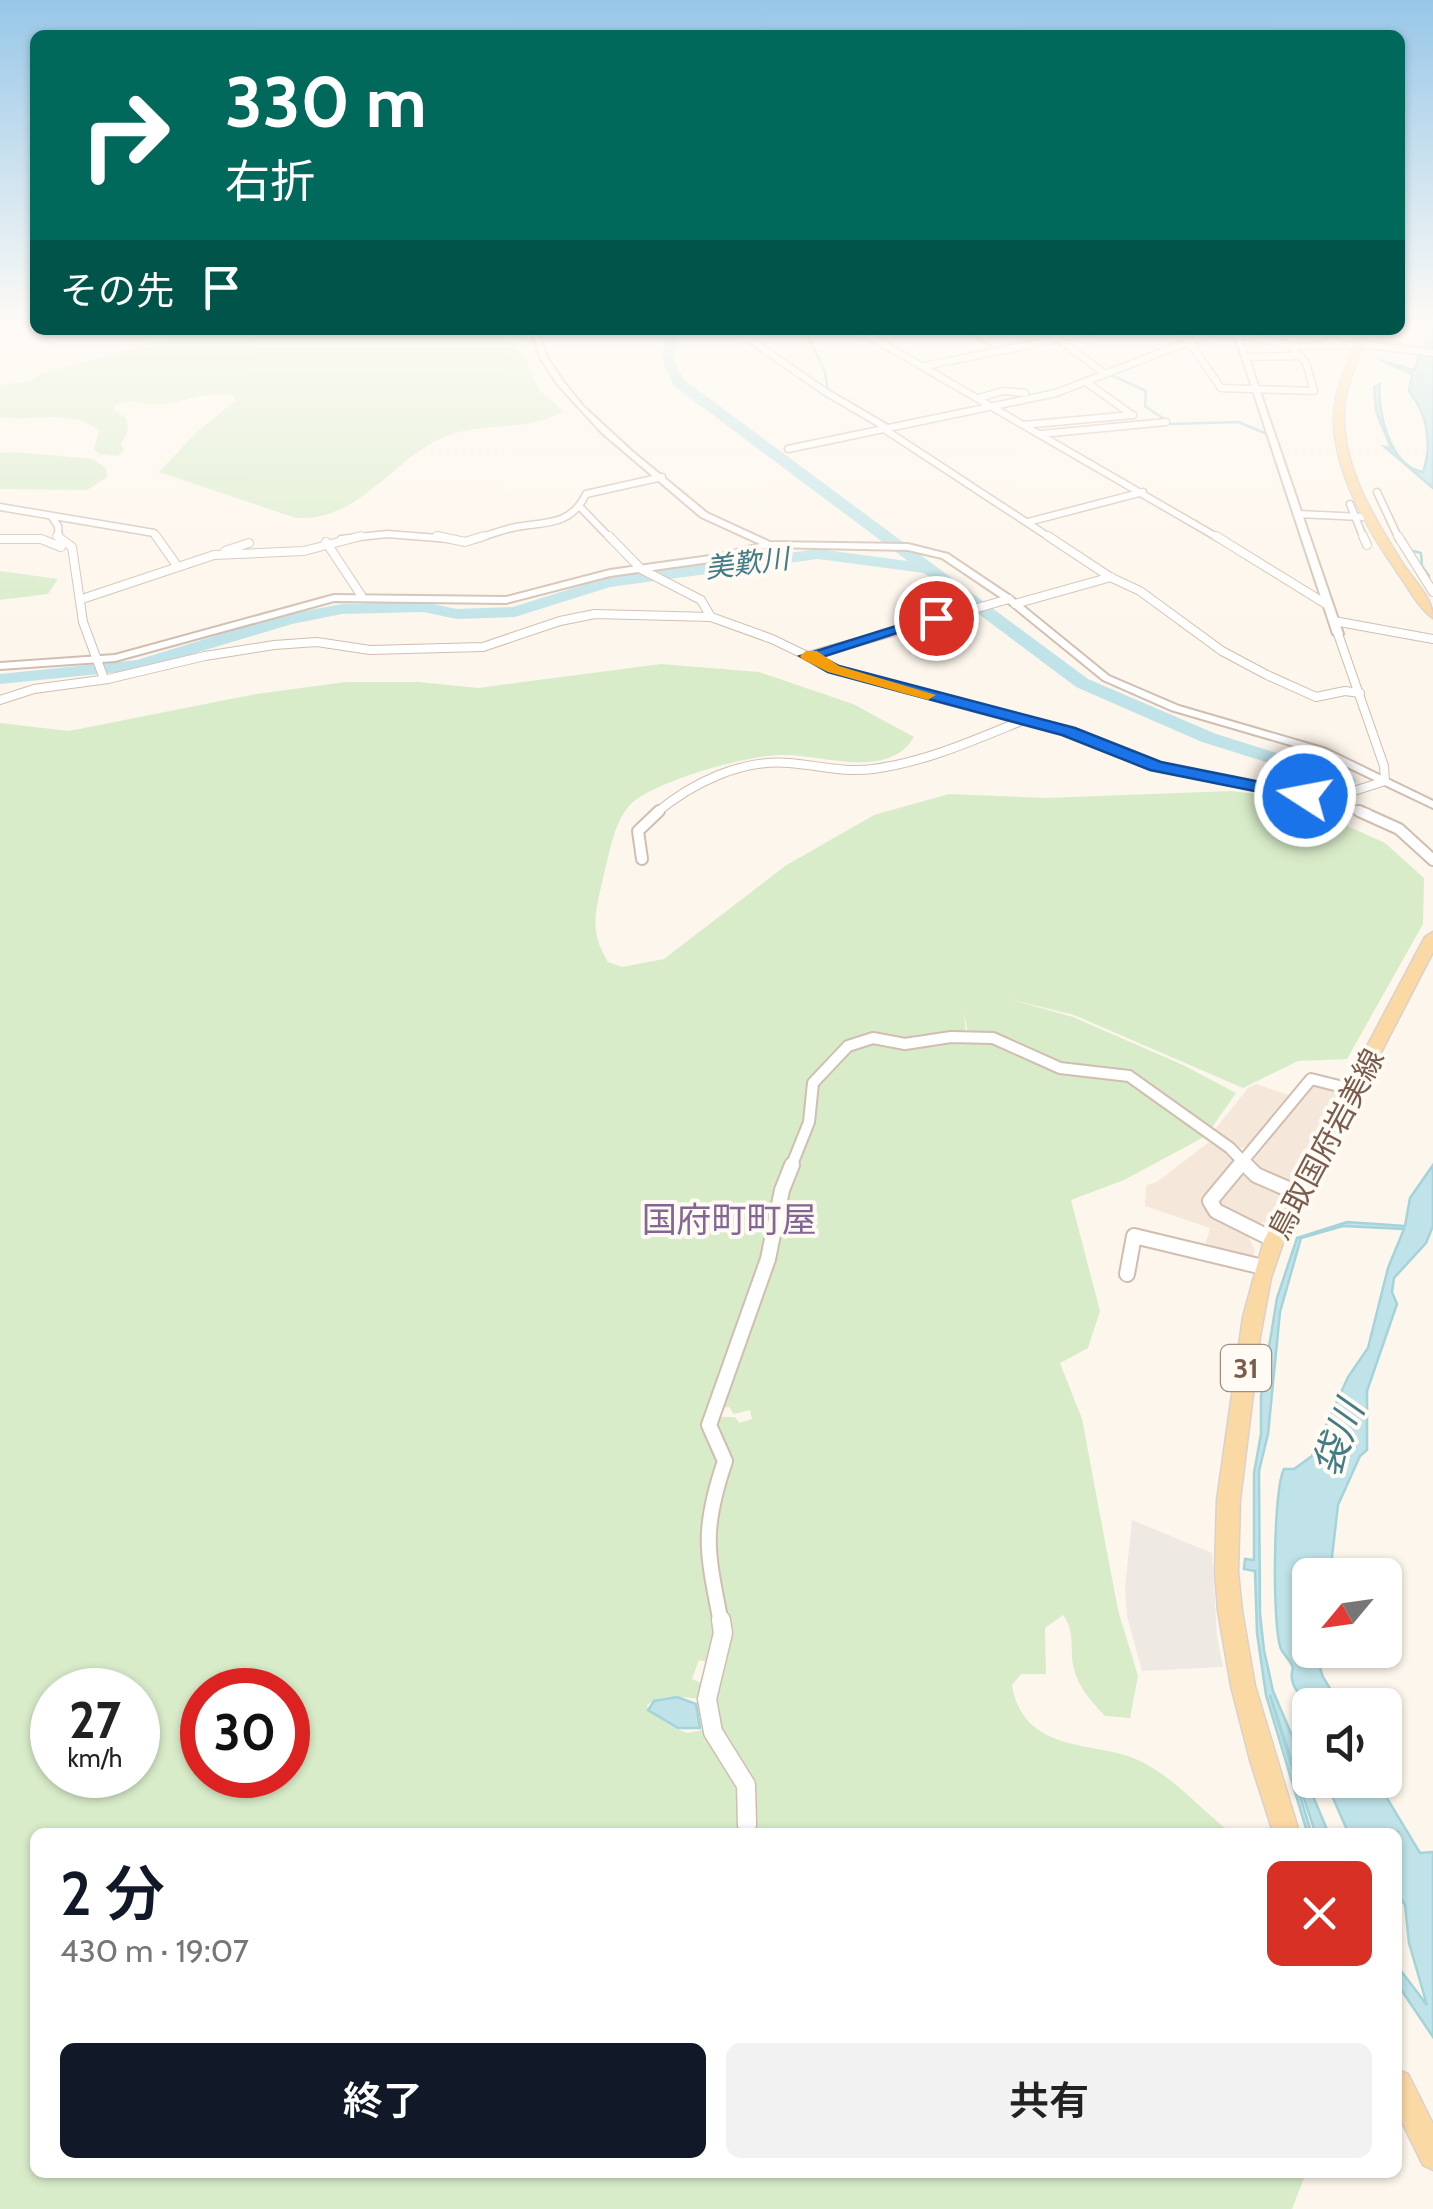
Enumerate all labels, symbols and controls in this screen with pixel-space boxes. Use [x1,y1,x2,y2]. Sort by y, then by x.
text: 330 m [225,59,426,145]
icon: right [60,70,190,200]
text: 右折 [225,154,315,208]
icon: arrive [194,260,249,315]
text: その先 [60,267,174,314]
water label: 美歎川 [703,541,794,585]
pin [894,576,979,661]
icon: arrive [909,591,964,646]
position arrow [1253,744,1357,848]
street label: 鳥取国府岩美線 [1260,1043,1392,1245]
district label: 国府町町屋 [641,1198,817,1241]
road number: 31 [1221,1345,1271,1391]
water label: 袋川 [1302,1390,1375,1482]
north arrow [1292,1558,1402,1668]
map controls [1292,1558,1402,1798]
speed limit sign: 30 [180,1668,310,1798]
button: sound [1292,1688,1402,1798]
text: 27 [69,1690,121,1751]
text: km/h [68,1743,122,1773]
text: 2 分 [60,1857,165,1930]
button: close [1267,1861,1372,1966]
text: 430 m · 19:07 [60,1931,249,1970]
button: 終了 [60,2043,706,2158]
button: 共有 [726,2043,1372,2158]

